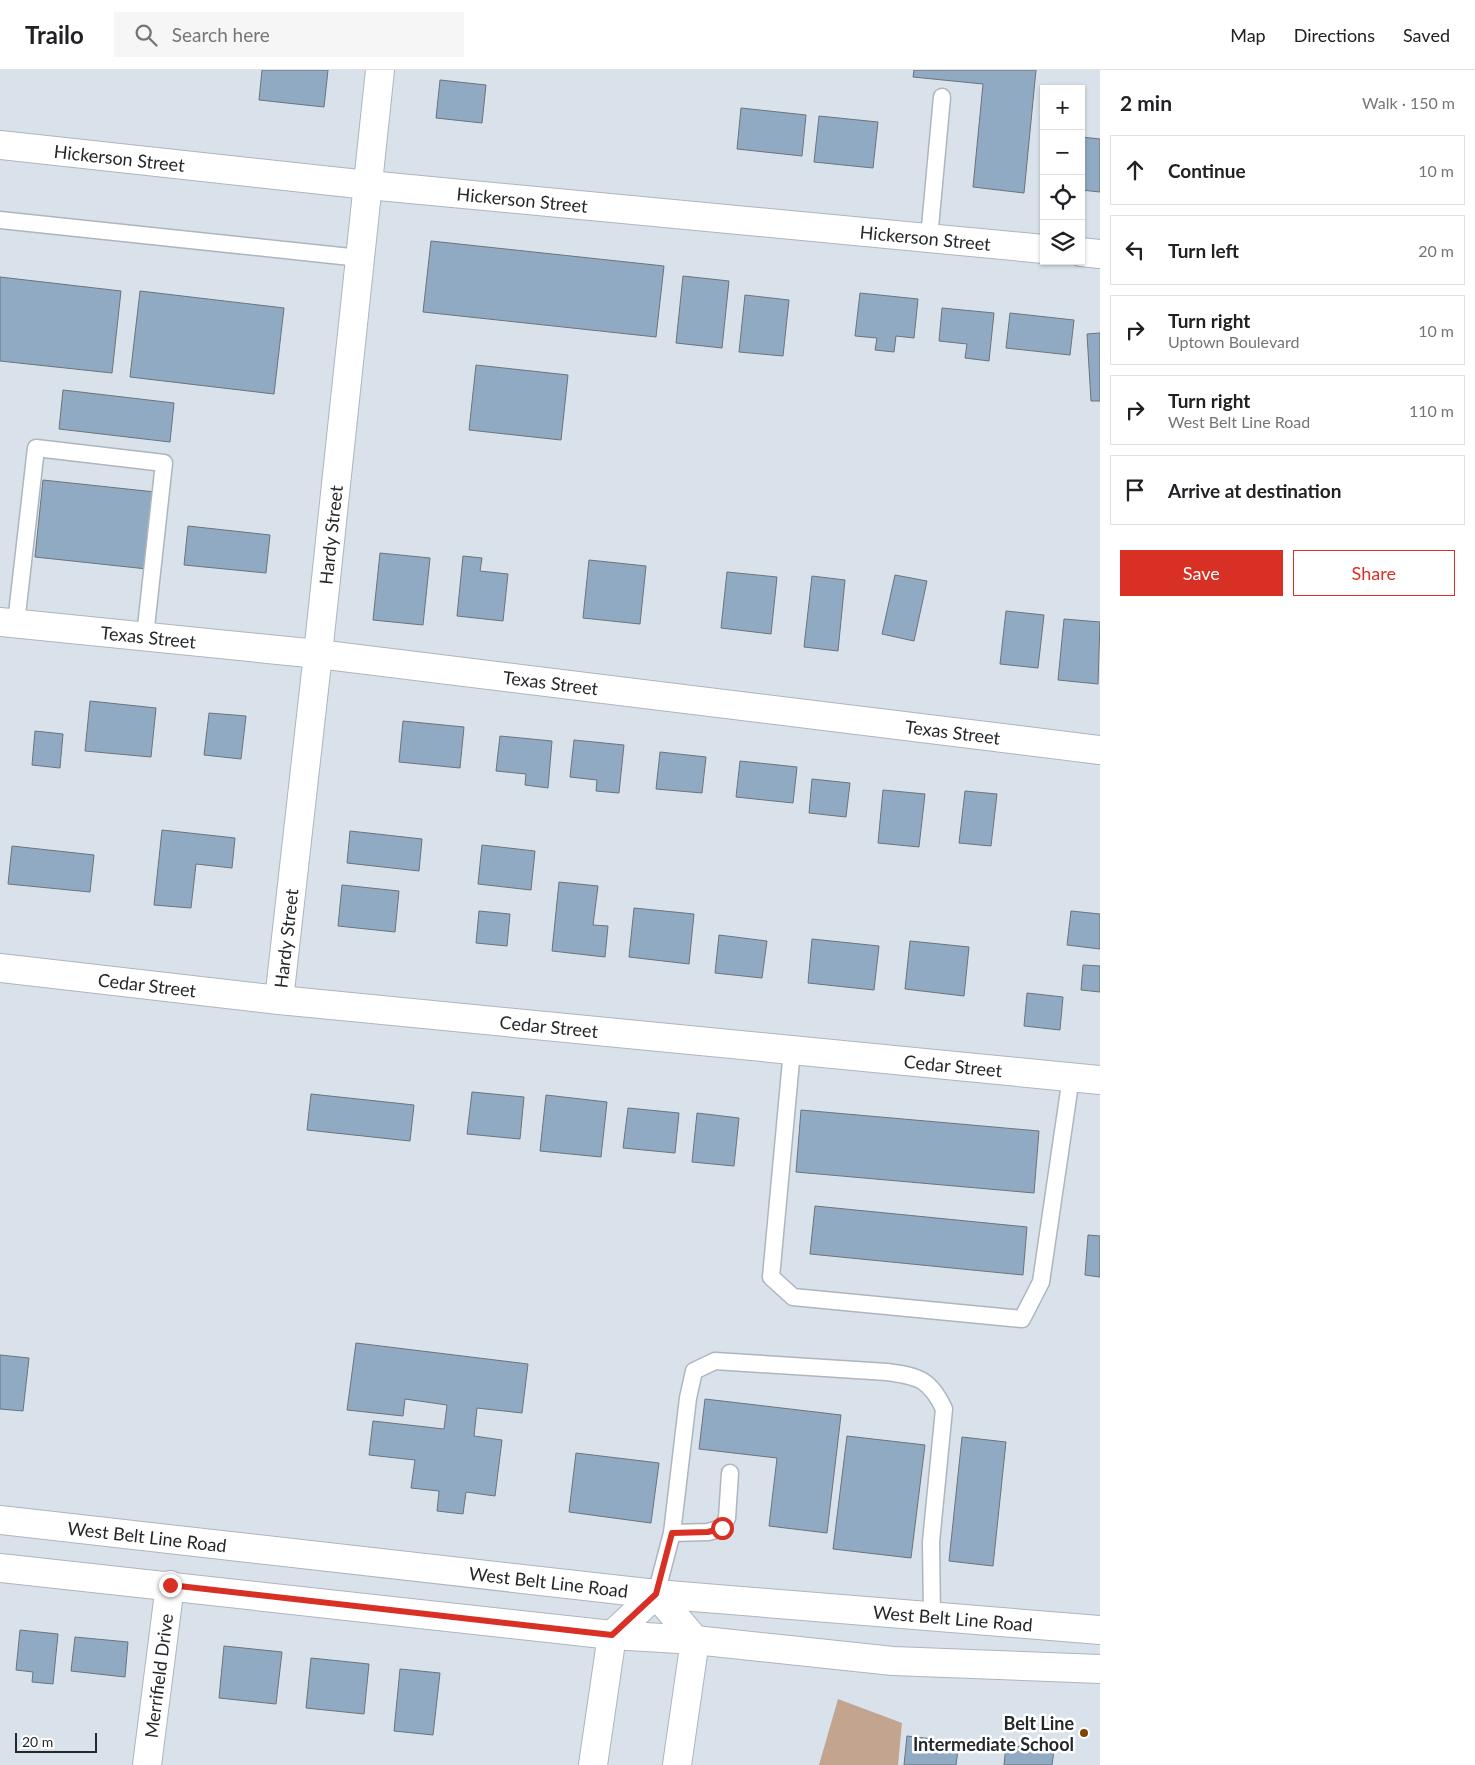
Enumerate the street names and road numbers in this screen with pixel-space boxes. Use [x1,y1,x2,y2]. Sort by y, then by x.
street label: Hickerson Street [53,140,186,176]
street label: Hickerson Street [456,182,589,217]
street label: Hickerson Street [859,221,992,255]
street label: Hardy Street [314,484,347,586]
street label: Texas Street [100,621,197,653]
street label: Texas Street [502,666,600,699]
street label: Texas Street [904,715,1002,749]
street label: Hardy Street [269,887,303,989]
street label: Cedar Street [97,968,198,1001]
street label: Cedar Street [499,1011,600,1042]
street label: Cedar Street [903,1050,1004,1081]
street label: West Belt Line Road [66,1517,228,1556]
street label: West Belt Line Road [468,1562,629,1602]
street label: West Belt Line Road [872,1601,1034,1636]
street label: Merrifield Drive [140,1612,177,1739]

